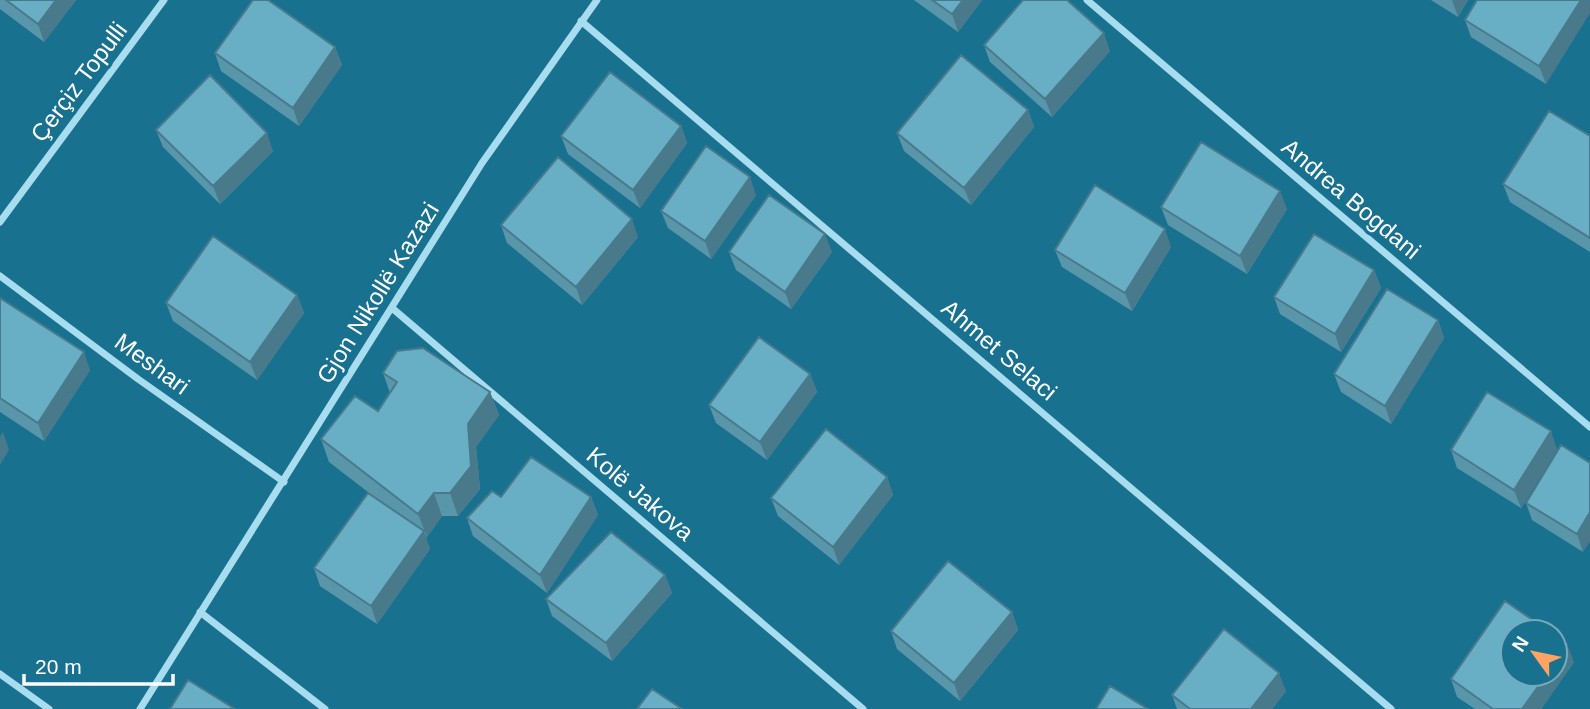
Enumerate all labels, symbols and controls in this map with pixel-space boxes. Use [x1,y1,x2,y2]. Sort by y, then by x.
street label: Çerçiz Topulli [25,17,132,147]
street label: Andrea Bogdani [1277,133,1426,264]
street label: Gjon Nikollë Kazazi [311,197,444,388]
street label: Ahmet Selaci [936,294,1062,405]
street label: Meshari [110,328,195,400]
street label: Kolë Jakova [582,441,700,546]
north arrow [1499,618,1569,688]
text: N [1508,633,1533,655]
scale bar [24,642,173,686]
text: 20 m [35,655,82,678]

